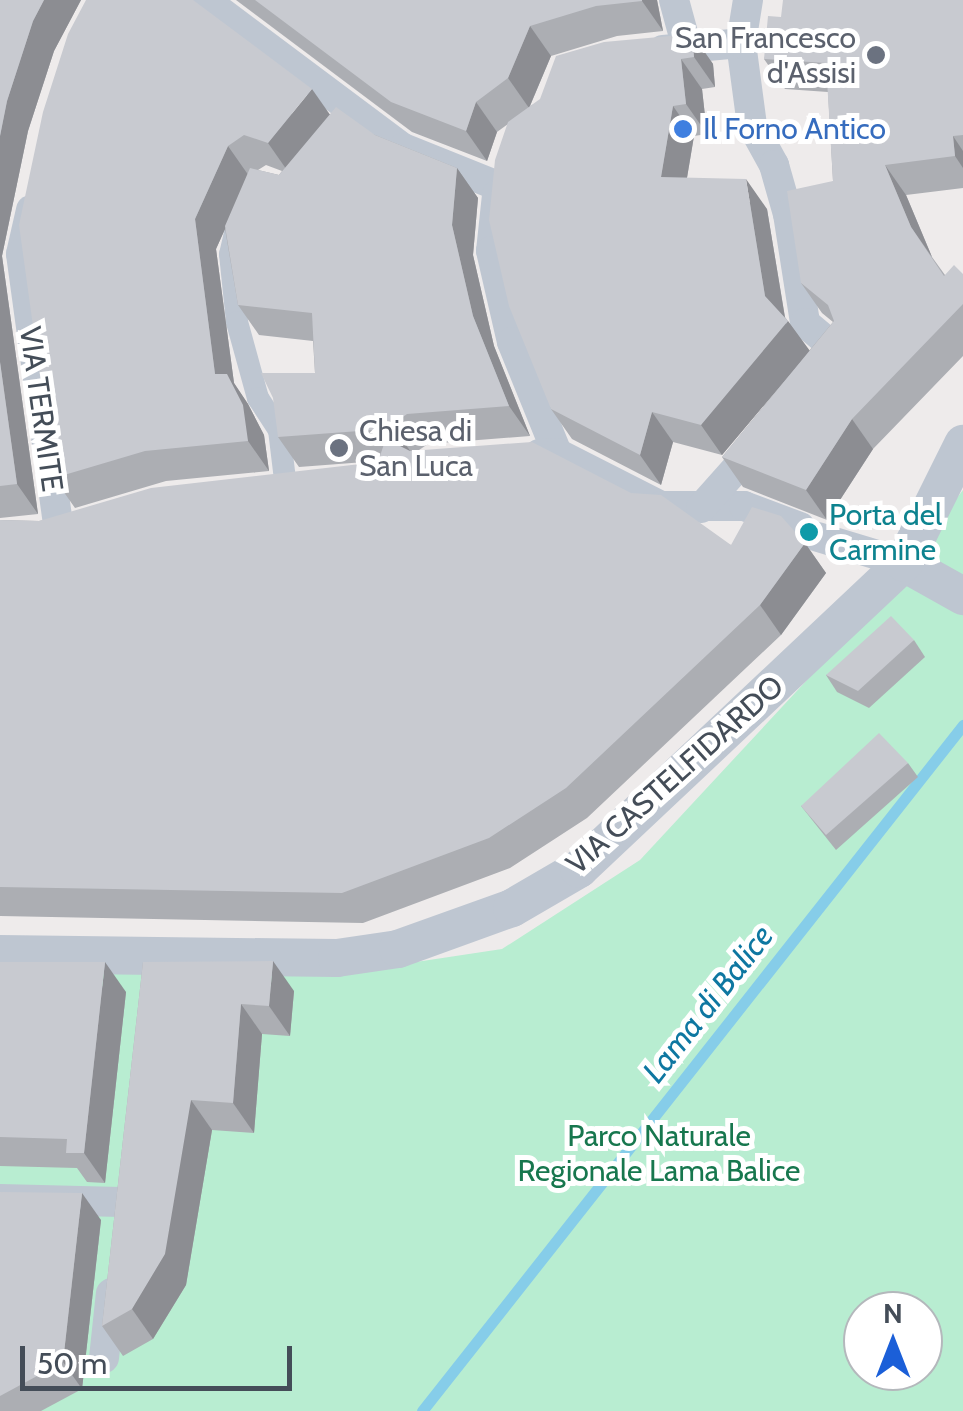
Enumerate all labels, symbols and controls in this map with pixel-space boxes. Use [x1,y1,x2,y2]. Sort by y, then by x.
place label: San Francesco d'Assisi [675,20,856,90]
marker: San Francesco d'Assisi [865,44,887,66]
place label: Il Forno Antico [703,111,886,147]
marker: Il Forno Antico [672,118,694,140]
street label: VIA TERMITE [12,324,70,494]
place label: Chiesa di San Luca [359,413,473,484]
marker: Chiesa di San Luca [328,437,350,459]
place label: Porta del Carmine [829,497,942,568]
marker: Porta del Carmine [798,521,820,543]
street label: VIA CASTELFIDARDO [559,668,791,882]
water label: Lama di Balice [635,918,781,1090]
park label: Parco Naturale Regionale Lama Balice [518,1118,800,1188]
north arrow [843,1291,943,1391]
text: N [883,1296,903,1330]
scale bar [25,1326,298,1388]
text: 50 m [37,1345,107,1382]

